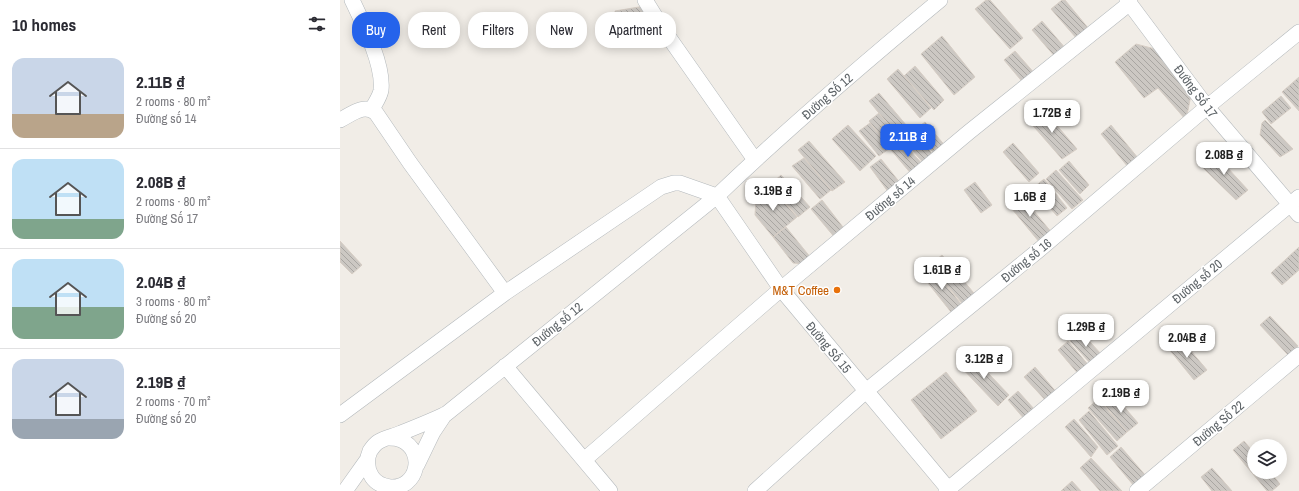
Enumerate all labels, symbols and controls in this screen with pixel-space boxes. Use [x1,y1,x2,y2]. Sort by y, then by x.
chip: Buy [352,12,400,48]
chip: Rent [408,12,460,48]
chip: Filters [468,12,528,48]
chip: New [536,12,587,48]
chip: Apartment [595,12,676,48]
text: 10 homes [12,13,76,36]
icon: filters [306,13,328,35]
street label: Đường Số 17 [1170,61,1221,121]
text: 2.11B ₫ [136,70,185,93]
street label: Đường Số 12 [798,70,856,123]
icon: home [44,74,92,122]
text: 2 rooms · 80 m² [136,93,211,110]
pin: 1.72B ₫ [1015,100,1089,134]
text: 1.72B ₫ [1033,104,1071,121]
text: Đường số 14 [136,110,196,127]
pin: 2.11B ₫ [871,124,945,158]
text: 2.11B ₫ [889,128,927,145]
pin: 2.08B ₫ [1187,142,1261,176]
text: 2.08B ₫ [1205,146,1243,163]
text: 2.08B ₫ [136,170,186,193]
street label: Đường số 14 [862,172,919,224]
icon: home [44,175,92,223]
pin: 3.19B ₫ [736,178,810,212]
text: 3.19B ₫ [754,182,792,199]
pin: 1.6B ₫ [997,184,1063,218]
text: 1.6B ₫ [1014,188,1046,205]
text: 2 rooms · 80 m² [136,193,211,210]
text: Đường Số 17 [136,210,198,227]
street label: Đường số 16 [997,235,1055,286]
street label: Đường số 20 [1169,255,1226,307]
pin: 1.61B ₫ [905,257,979,291]
text: 1.61B ₫ [923,261,961,278]
text: 2.04B ₫ [136,270,186,293]
icon: home [44,275,92,323]
place label: M&T Coffee [772,282,829,299]
marker: M&T Coffee [832,285,842,295]
text: 3 rooms · 80 m² [136,293,211,310]
street label: Đường số 12 [528,299,586,350]
text: Đường số 20 [136,310,196,327]
pin: 1.29B ₫ [1049,314,1123,348]
street label: Đường Số 15 [802,318,855,377]
text: 1.29B ₫ [1067,318,1105,335]
pin: 2.04B ₫ [1150,325,1224,359]
text: 2.04B ₫ [1168,329,1206,346]
pin: 3.12B ₫ [947,346,1021,380]
text: 3.12B ₫ [965,350,1003,367]
text: 2.19B ₫ [136,370,186,393]
icon: home [44,375,92,423]
pin: 2.19B ₫ [1084,380,1158,414]
text: 2.19B ₫ [1102,384,1140,401]
text: 2 rooms · 70 m² [136,393,211,410]
street label: Đường Số 22 [1189,397,1248,450]
text: Đường số 20 [136,410,196,427]
map controls [1247,439,1287,479]
button: layers [1247,439,1287,479]

